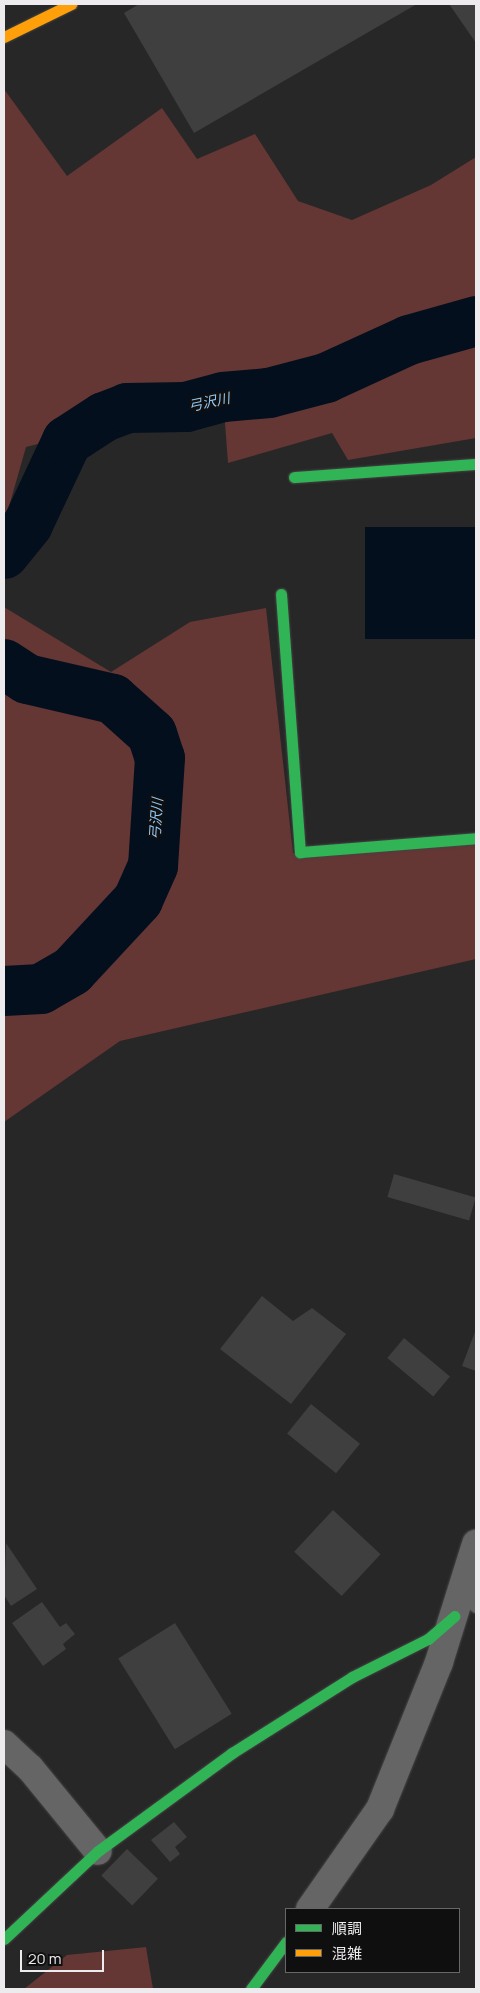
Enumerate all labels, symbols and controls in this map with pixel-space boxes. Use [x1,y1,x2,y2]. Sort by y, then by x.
water label: 弓沢川 [187,389,231,415]
water label: 弓沢川 [146,797,166,841]
legend [285,1908,460,1973]
text: 順調 [332,1918,362,1939]
scale bar [22,1940,106,1972]
text: 混雑 [332,1943,362,1964]
text: 20 m [28,1948,61,1969]

